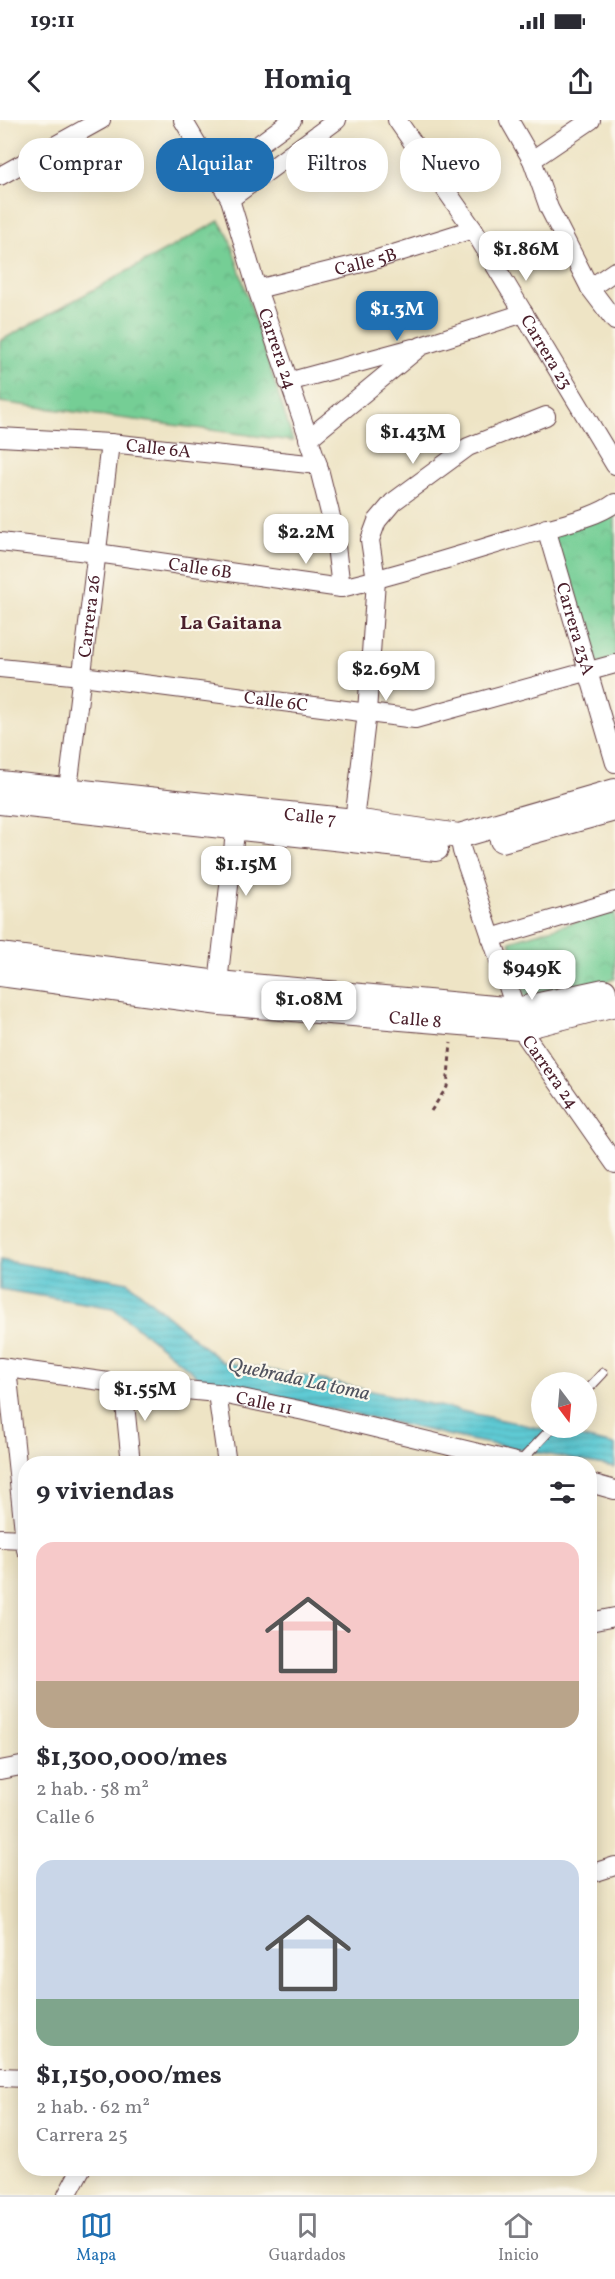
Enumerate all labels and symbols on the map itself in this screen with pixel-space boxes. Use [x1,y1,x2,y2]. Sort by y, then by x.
pin: $1.86M [477,231,575,282]
street label: Calle 5B [332,243,400,283]
pin: $1.3M [355,291,439,342]
street label: Carrera 24 [251,305,302,393]
street label: Carrera 23 [513,310,578,394]
pin: $1.43M [364,414,462,465]
street label: Calle 6A [125,434,193,466]
pin: $2.2M [264,514,348,565]
street label: Calle 6B [167,552,234,586]
street label: Carrera 26 [73,574,108,659]
street label: Carrera 23A [549,580,600,679]
district label: La Gaitana [180,610,282,638]
pin: $2.69M [337,651,435,702]
street label: Calle 6C [242,686,309,719]
street label: Calle 7 [283,803,337,833]
pin: $1.15M [197,846,295,897]
pin: $949K [490,950,574,1001]
pin: $1.08M [260,981,358,1032]
street label: Calle 8 [388,1006,443,1035]
street label: Carrera 24 [515,1031,584,1114]
water label: Quebrada La toma [225,1351,372,1409]
pin: $1.55M [96,1371,194,1422]
north arrow [531,1372,597,1438]
street label: Calle 11 [233,1386,295,1422]

